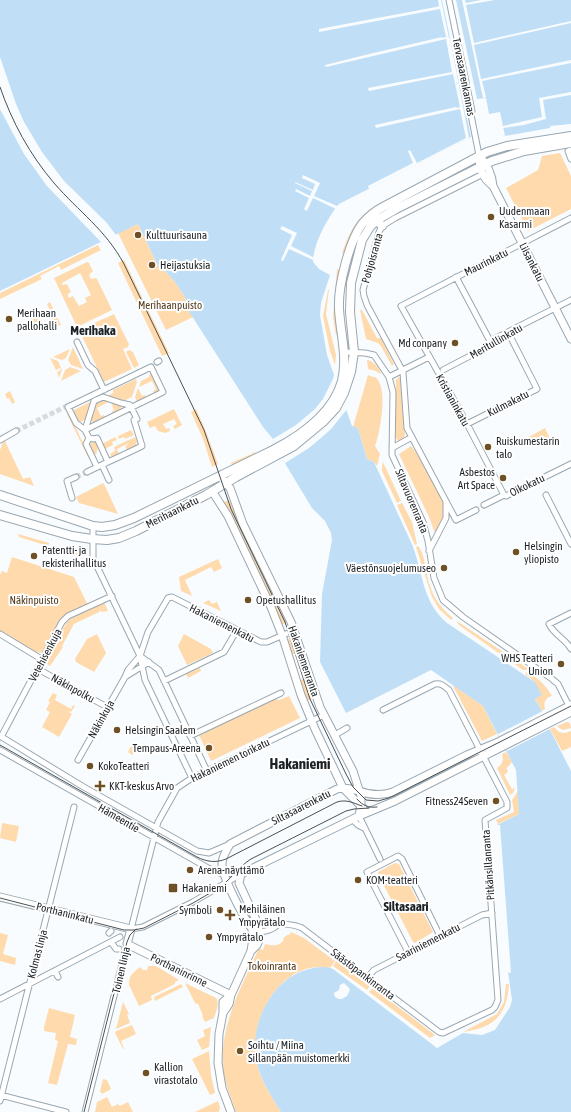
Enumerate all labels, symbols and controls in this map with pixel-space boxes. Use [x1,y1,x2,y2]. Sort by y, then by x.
street label: Tervasaarenkannas [451,37,477,117]
place label: Uudenmaan Kasarmi [499,205,550,230]
marker: Uudenmaan Kasarmi [486,212,496,222]
place label: Kulttuurisauna [146,229,207,241]
marker: Kulttuurisauna [133,230,143,240]
street label: Pohjoisranta [359,232,385,284]
street label: Liisankatu [517,241,547,283]
street label: Maurinkatu [462,246,510,278]
place label: Heijastuksia [160,259,210,271]
marker: Heijastuksia [147,260,157,270]
park label: Merihaanpuisto [138,299,202,311]
place label: Merihaan pallohalli [17,307,57,332]
marker: Merihaan pallohalli [4,314,14,324]
street label: Meritullinkatu [468,321,524,361]
district label: Merihaka [70,323,116,338]
place label: Md conpany [398,337,447,349]
marker: Md conpany [450,338,460,348]
street label: Kristianinkatu [434,372,472,428]
street label: Kulmakatu [485,387,531,419]
place label: Ruiskumestarin talo [496,435,560,460]
marker: Ruiskumestarin talo [483,442,493,452]
place label: Asbestos Art Space [458,466,495,491]
street label: Siltavuorenranta [393,467,431,535]
street label: Oikokatu [508,471,546,499]
marker: Asbestos Art Space [498,473,508,483]
street label: Merihaankatu [144,494,200,530]
place label: Helsingin yliopisto [524,540,563,565]
place label: Patentti- ja rekisterihallitus [42,544,106,569]
marker: Helsingin yliopisto [511,547,521,557]
marker: Patentti- ja rekisterihallitus [29,551,39,561]
place label: Väestönsuojelumuseo [346,562,436,574]
marker: Väestönsuojelumuseo [439,563,449,573]
park label: Näkinpuisto [9,594,59,606]
place label: Opetushallitus [256,594,316,606]
marker: Opetushallitus [243,595,253,605]
street label: Hakaniemenkatu [188,602,256,644]
street label: Hakaniemenranta [286,624,322,698]
street label: Vetehisenkuja [26,627,64,683]
place label: WHS Teatteri Union [501,652,553,677]
marker: WHS Teatteri Union [556,659,566,669]
street label: Näkinpolku [49,671,97,705]
street label: Näkinkuja [86,698,116,740]
place label: Helsingin Saalem [125,724,196,736]
marker: Helsingin Saalem [112,725,122,735]
street label: Hakaniemen torikatu [188,736,272,784]
place label: Tempaus-Areena [133,742,201,754]
marker: Tempaus-Areena [204,743,214,753]
district label: Hakaniemi [269,755,331,772]
place label: KokoTeatteri [98,760,149,772]
marker: KokoTeatteri [85,761,95,771]
marker: KKT-keskus Arvo [94,780,106,792]
place label: KKT-keskus Arvo [109,780,174,792]
street label: Siltasaarenkatu [270,787,332,827]
place label: Fitness24Seven [425,795,488,807]
marker: Fitness24Seven [491,796,501,806]
street label: Hämeentie [96,801,142,835]
street label: Pitkänsillanranta [480,829,496,901]
place label: Arena-näyttämö [198,864,264,876]
marker: Arena-näyttämö [185,865,195,875]
place label: KOM-teatteri [366,874,418,886]
marker: KOM-teatteri [353,875,363,885]
marker: Hakaniemi [167,882,179,894]
place label: Hakaniemi [182,882,227,894]
district label: Siltasaari [383,899,429,914]
street label: Porthaninkatu [35,900,95,926]
place label: Mehiläinen Ympyrätalo [239,903,285,928]
place label: Symboli [179,904,212,916]
marker: Symboli [215,905,225,915]
marker: Mehiläinen Ympyrätalo [224,909,236,921]
street label: Saariniemenkatu [394,921,462,963]
street label: Kolmas linja [25,928,49,980]
place label: Ympyrätalo [217,931,263,943]
marker: Ympyrätalo [204,932,214,942]
street label: Toinen linja [110,946,132,994]
street label: Säästöpankinranta [329,946,397,1002]
street label: Porthaninrinne [149,951,209,989]
park label: Tokoinranta [248,960,296,972]
place label: Soihtu / Miina Sillanpään muistomerkki [248,1039,350,1064]
marker: Soihtu / Miina Sillanpään muistomerkki [235,1046,245,1056]
place label: Kallion virastotalo [154,1061,198,1086]
marker: Kallion virastotalo [141,1068,151,1078]

